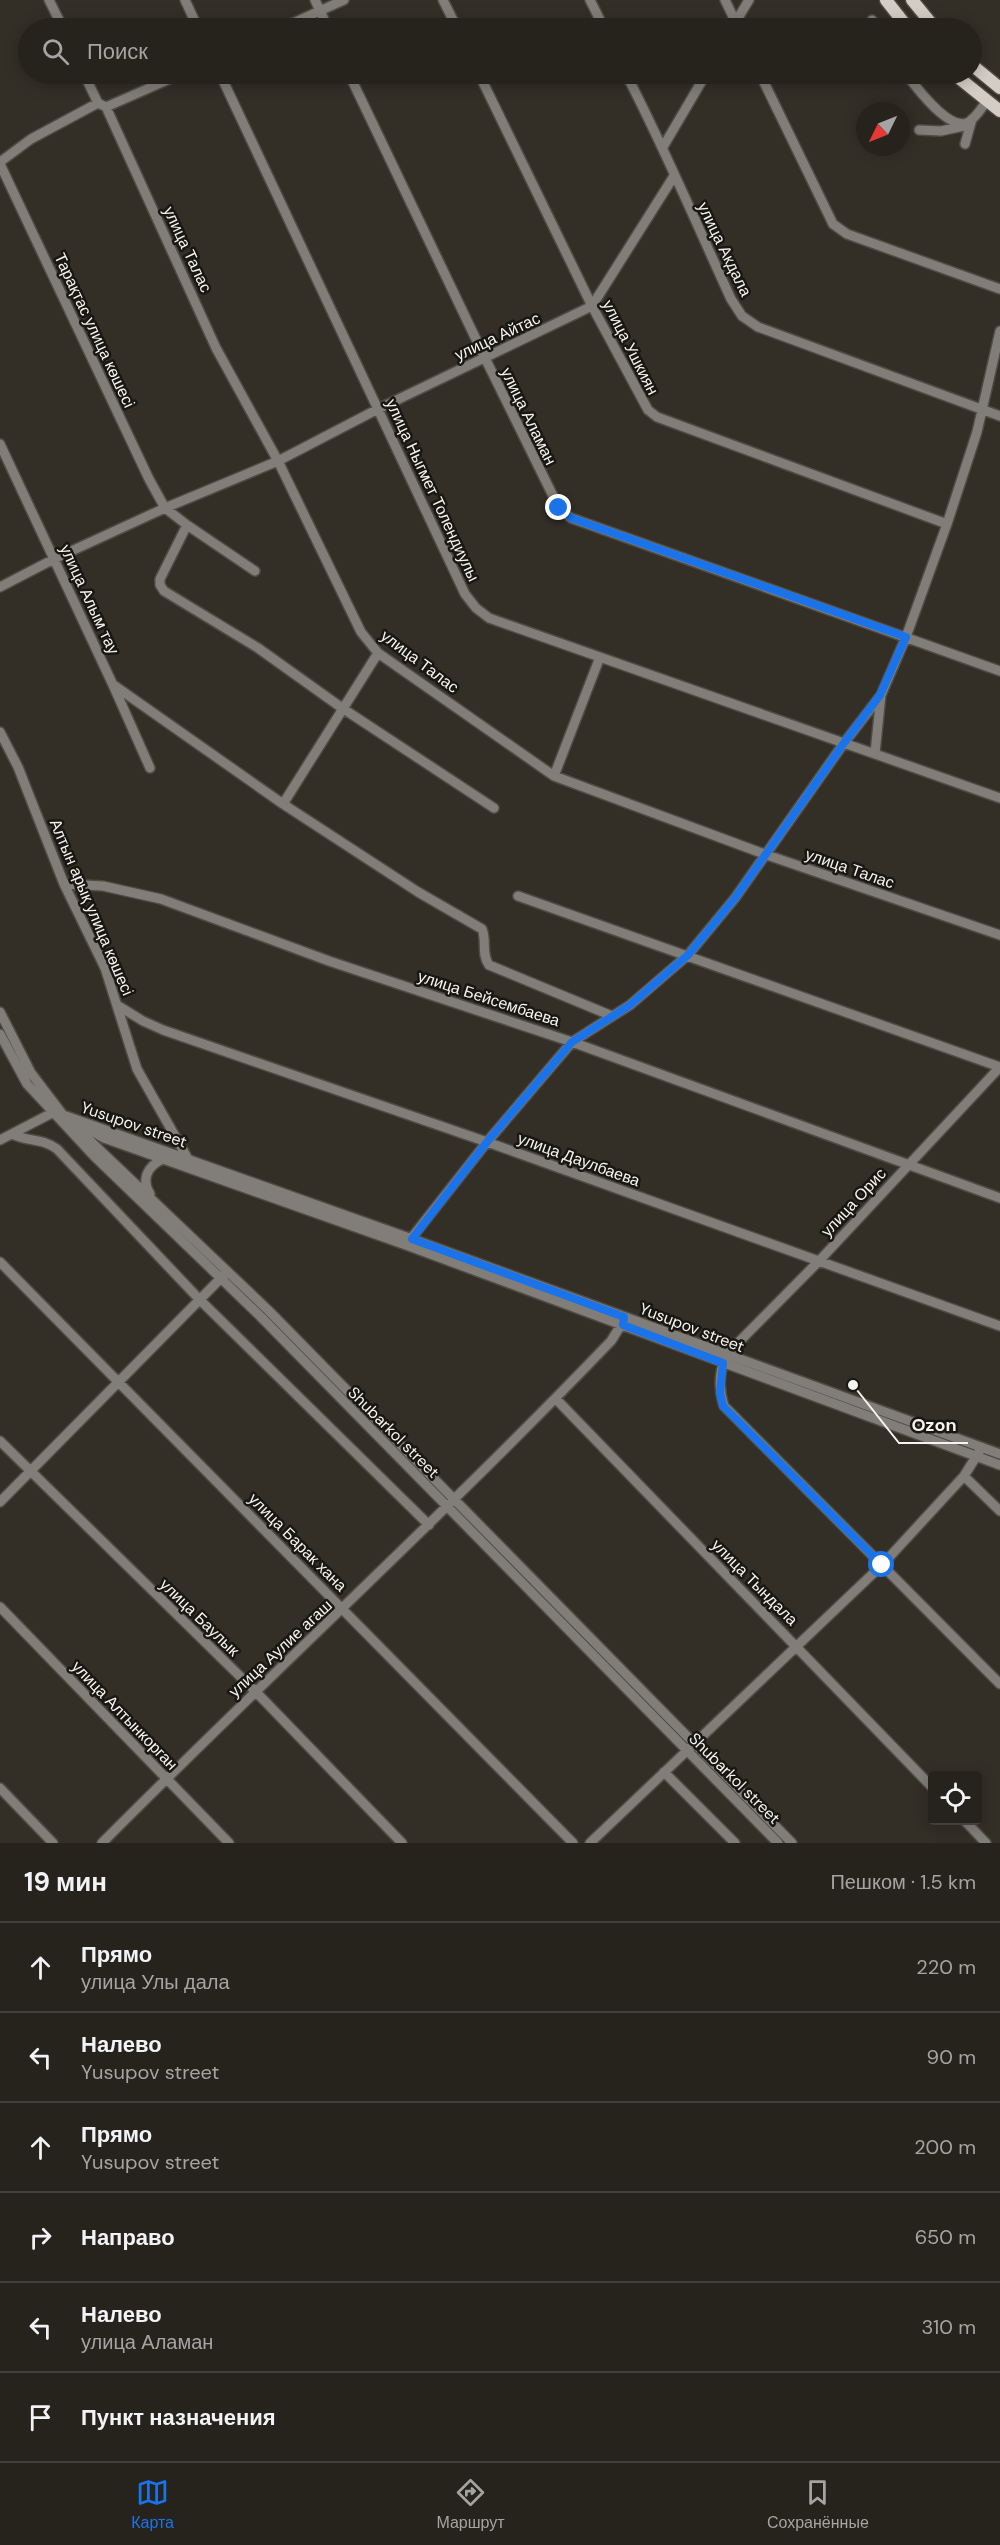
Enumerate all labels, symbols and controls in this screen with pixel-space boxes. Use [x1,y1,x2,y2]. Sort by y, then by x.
search box [18,18,982,84]
icon: search [39,35,72,68]
text: Поиск [87,37,148,66]
north arrow [856,102,910,156]
street label: улица Акдала [693,199,756,300]
street label: улица Талас [158,203,217,296]
street label: Тарақтас улица көшесі [49,249,140,411]
street label: улица Ушкиян [598,296,664,398]
street label: улица Айтас [451,308,543,365]
street label: улица Аламан [496,364,561,468]
street label: улица Ныгмет Толендиулы [381,396,484,585]
route end [545,494,571,520]
street label: улица Алым тау [55,541,124,658]
street label: улица Талас [376,625,463,698]
street label: Алтын арық улица көшесі [45,816,138,999]
street label: улица Талас [803,843,897,893]
street label: улица Бейсембаева [415,966,563,1031]
street label: Yusupov street [78,1097,190,1152]
street label: улица Даулбаева [515,1128,643,1191]
street label: улица Орис [816,1164,891,1241]
street label: Yusupov street [636,1298,747,1357]
street label: Shubarkol street [343,1382,444,1483]
callout: Ozon [899,1407,968,1443]
text: Ozon [911,1413,957,1437]
street label: улица Барак хана [244,1489,352,1596]
street label: улица Тындала [707,1535,802,1630]
route start [868,1551,894,1577]
street label: улица Баулык [155,1574,245,1661]
street label: улица Аулие агаш [224,1595,336,1702]
street label: улица Алтынкорган [67,1656,182,1774]
street label: Shubarkol street [684,1728,785,1829]
map controls [928,1771,982,1825]
button: locate [928,1771,982,1825]
text: 19 мин [24,1865,107,1899]
text: Пешком · 1.5 km [830,1869,976,1895]
text: Прямо [81,1940,152,1969]
icon: ahead [24,1951,57,1984]
text: 220 m [916,1954,976,1980]
text: улица Улы дала [81,1969,230,1995]
text: Налево [81,2030,162,2059]
icon: left [24,2041,57,2074]
text: 90 m [927,2044,976,2070]
text: Yusupov street [81,2059,219,2085]
text: Прямо [81,2120,152,2149]
icon: ahead [24,2131,57,2164]
text: 200 m [914,2134,976,2160]
text: Yusupov street [81,2149,219,2175]
icon: right [24,2221,57,2254]
text: Направо [81,2223,175,2252]
text: 650 m [915,2224,976,2250]
text: Налево [81,2300,162,2329]
icon: left [24,2311,57,2344]
text: 310 m [921,2314,976,2340]
text: улица Аламан [81,2329,213,2355]
icon: arrive [24,2401,57,2434]
text: Пункт назначения [81,2403,276,2432]
tab: Карта [131,2476,174,2533]
tab: Маршрут [436,2476,505,2533]
tab: Сохранённые [767,2476,869,2533]

